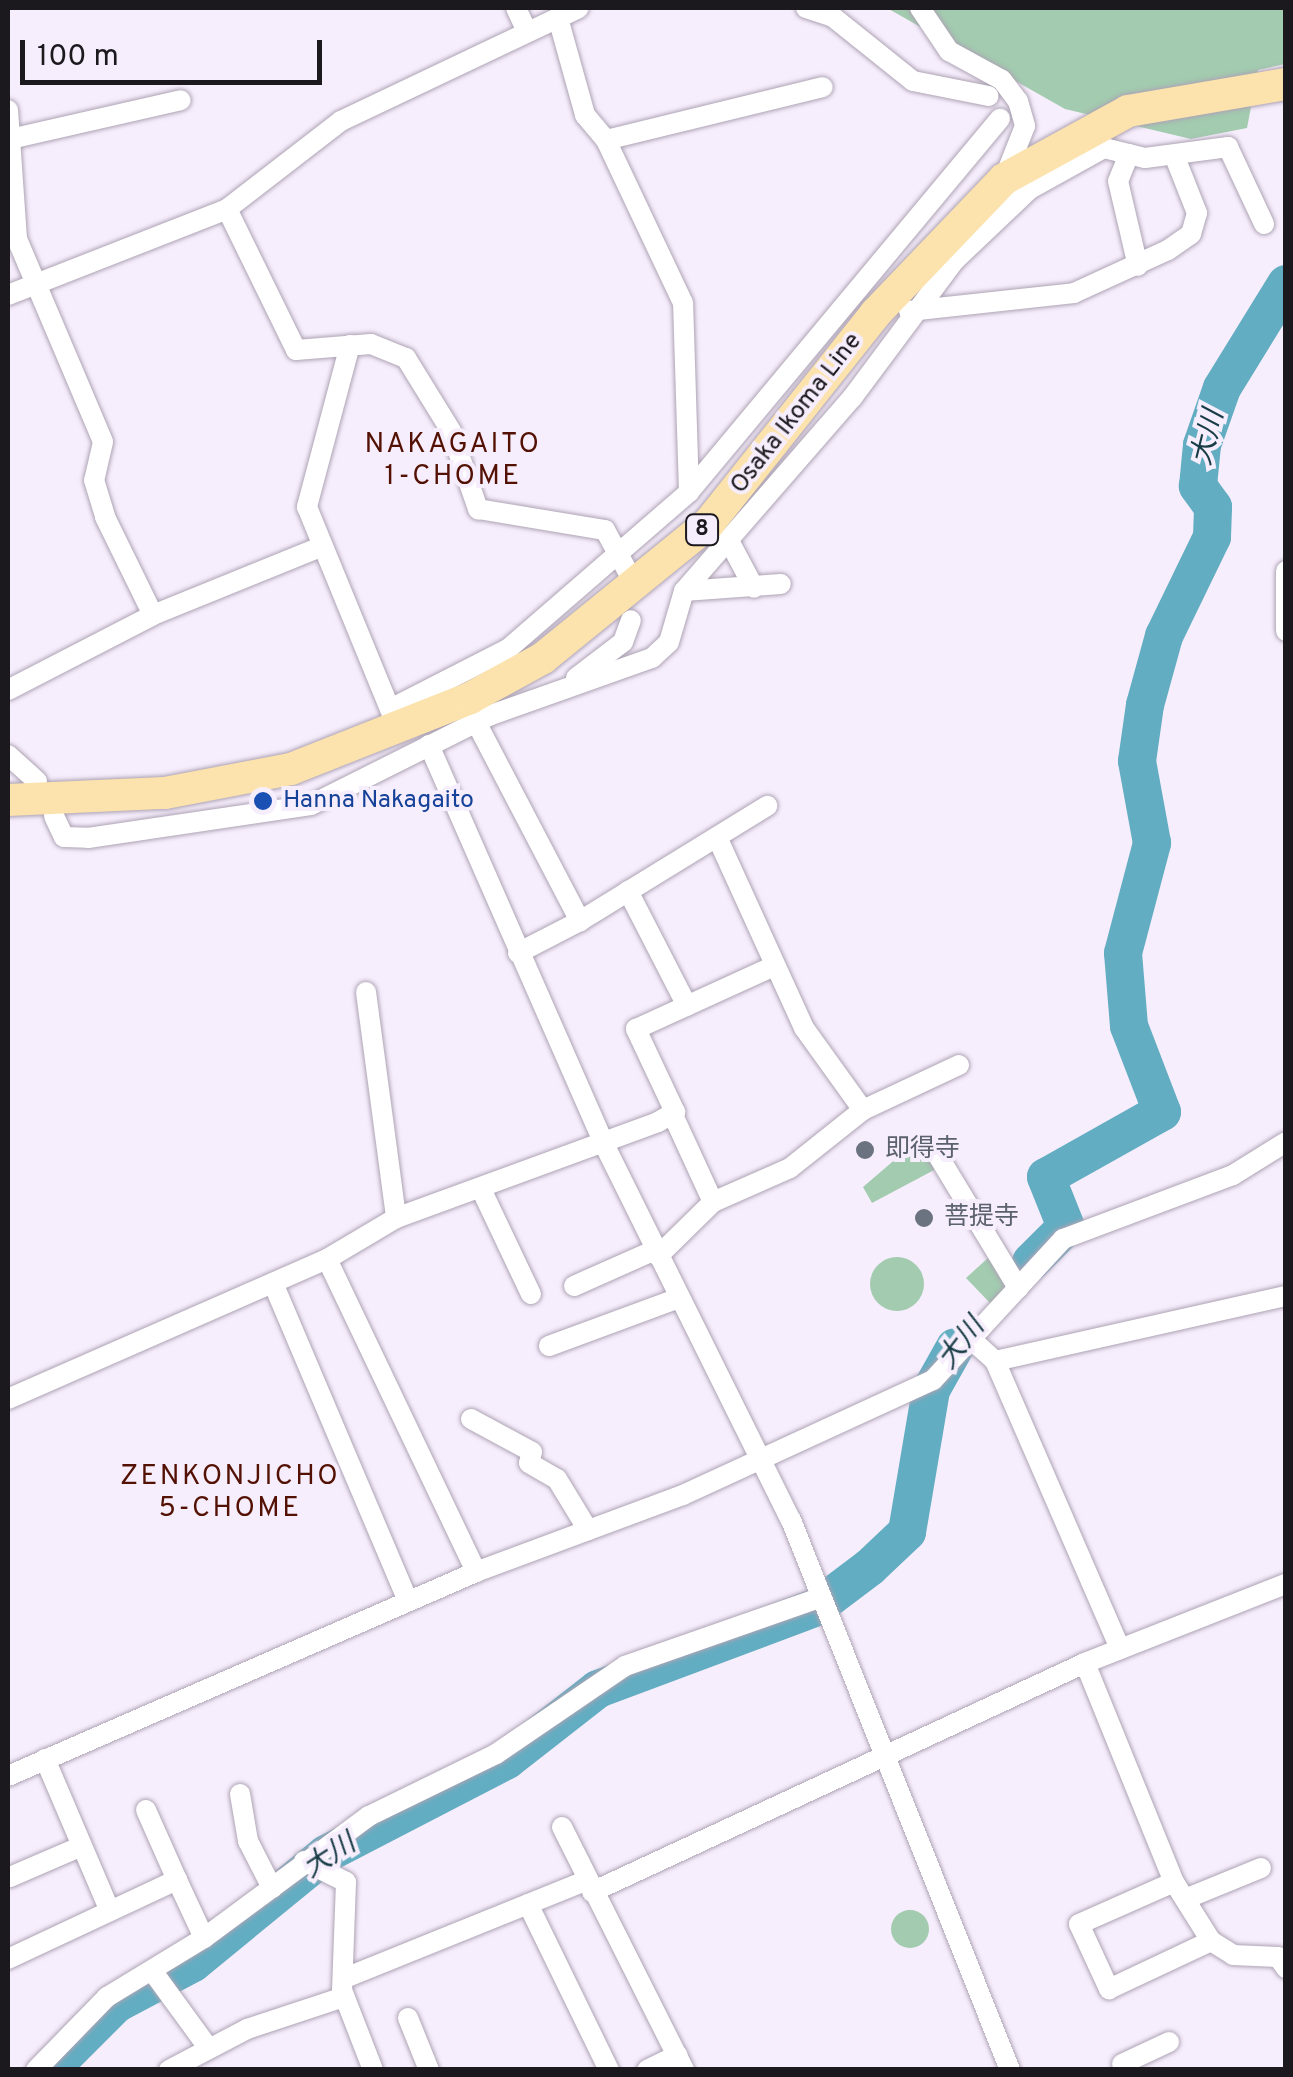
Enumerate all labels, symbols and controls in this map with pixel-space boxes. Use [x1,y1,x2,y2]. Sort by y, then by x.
scale bar [25,20,328,82]
text: 100 m [37,39,119,76]
street label: Osaka Ikoma Line [725,328,869,500]
water label: 大川 [1186,407,1232,469]
district label: NAKAGAITO 1-CHOME [365,428,541,494]
road number: 8 [684,513,720,547]
place label: Hanna Nakagaito [283,786,474,816]
marker: Hanna Nakagaito [252,790,274,812]
place label: 即得寺 [885,1135,960,1165]
marker: 即得寺 [854,1139,876,1161]
place label: 菩提寺 [944,1203,1019,1233]
marker: 菩提寺 [913,1207,935,1229]
water label: 大川 [932,1312,992,1376]
district label: ZENKONJICHO 5-CHOME [120,1460,340,1526]
water label: 大川 [297,1828,363,1886]

